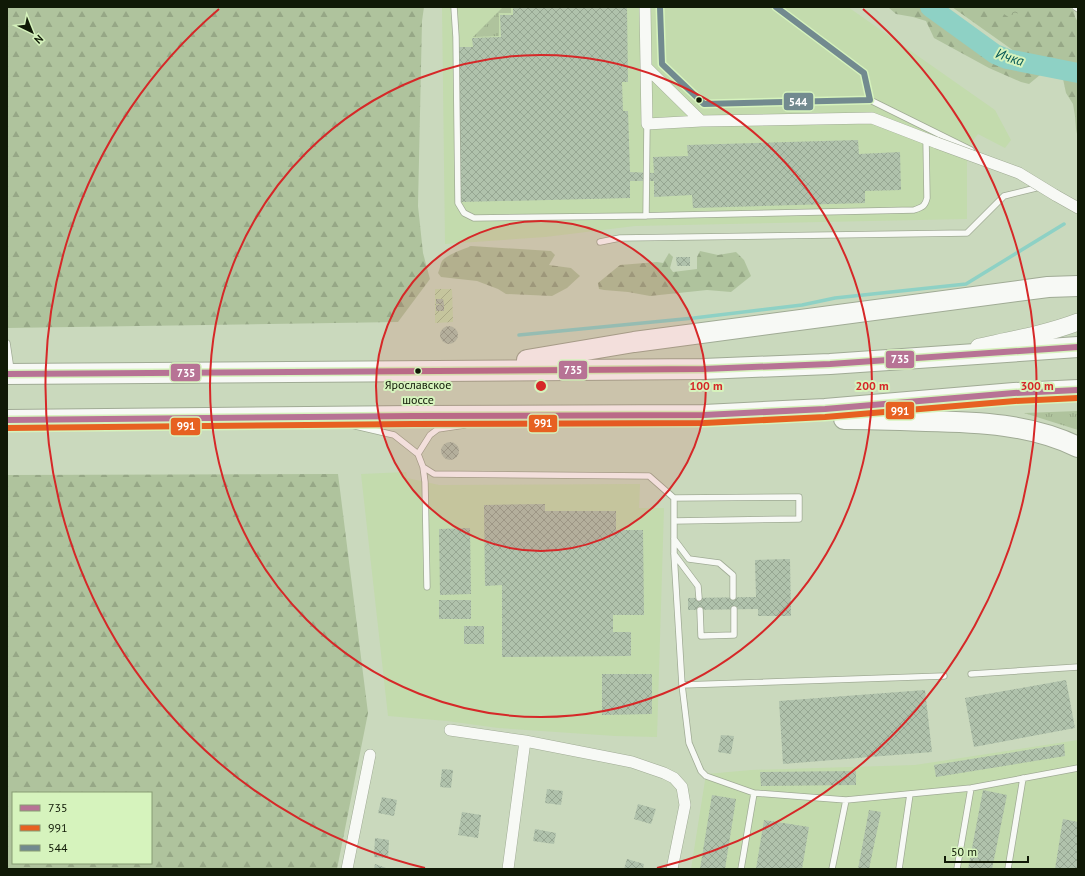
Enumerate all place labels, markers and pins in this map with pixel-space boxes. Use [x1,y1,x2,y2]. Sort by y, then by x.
unlabelled marker [694,95,704,105]
marker: Ярославское шоссе [413,366,423,376]
place label: Ярославское шоссе [385,377,451,407]
centre of rings [534,379,548,393]

